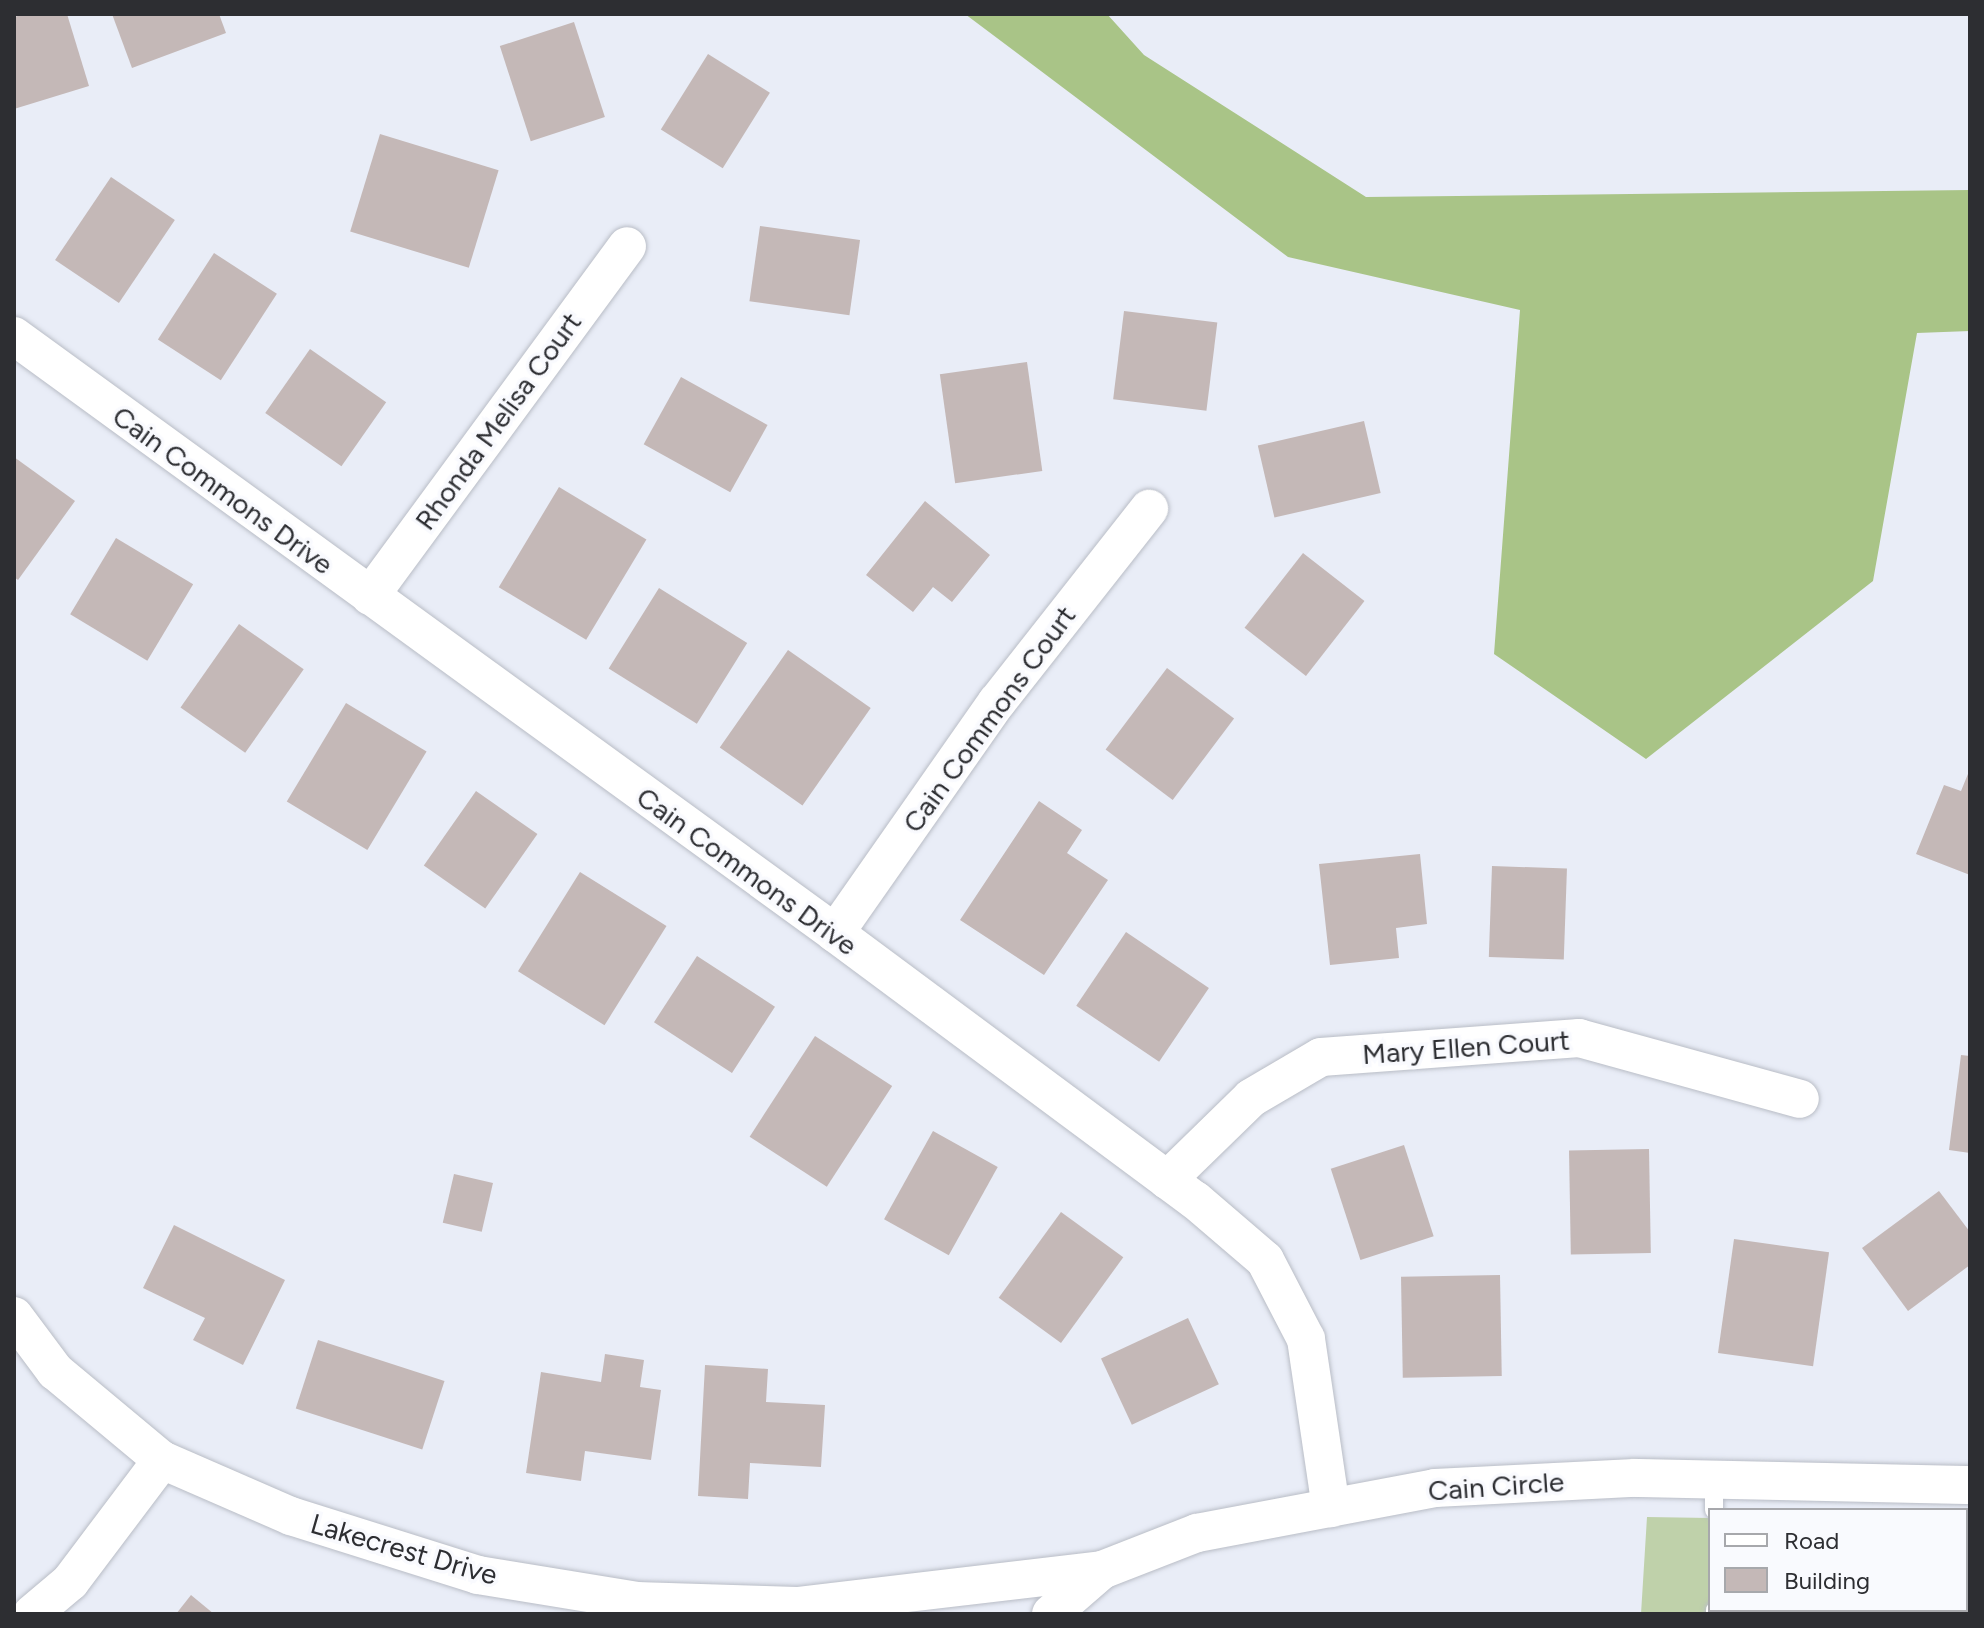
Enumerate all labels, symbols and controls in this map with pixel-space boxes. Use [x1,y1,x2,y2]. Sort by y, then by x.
street label: Rhonda Melisa Court [408,306,588,536]
street label: Cain Commons Drive [106,399,340,581]
street label: Cain Commons Court [896,599,1082,839]
street label: Cain Commons Drive [630,780,864,962]
street label: Mary Ellen Court [1361,1023,1571,1071]
street label: Cain Circle [1427,1464,1565,1508]
street label: Lakecrest Drive [307,1506,501,1592]
legend [1708,1508,1968,1612]
text: Road [1784,1526,1839,1555]
text: Building [1784,1566,1870,1595]

